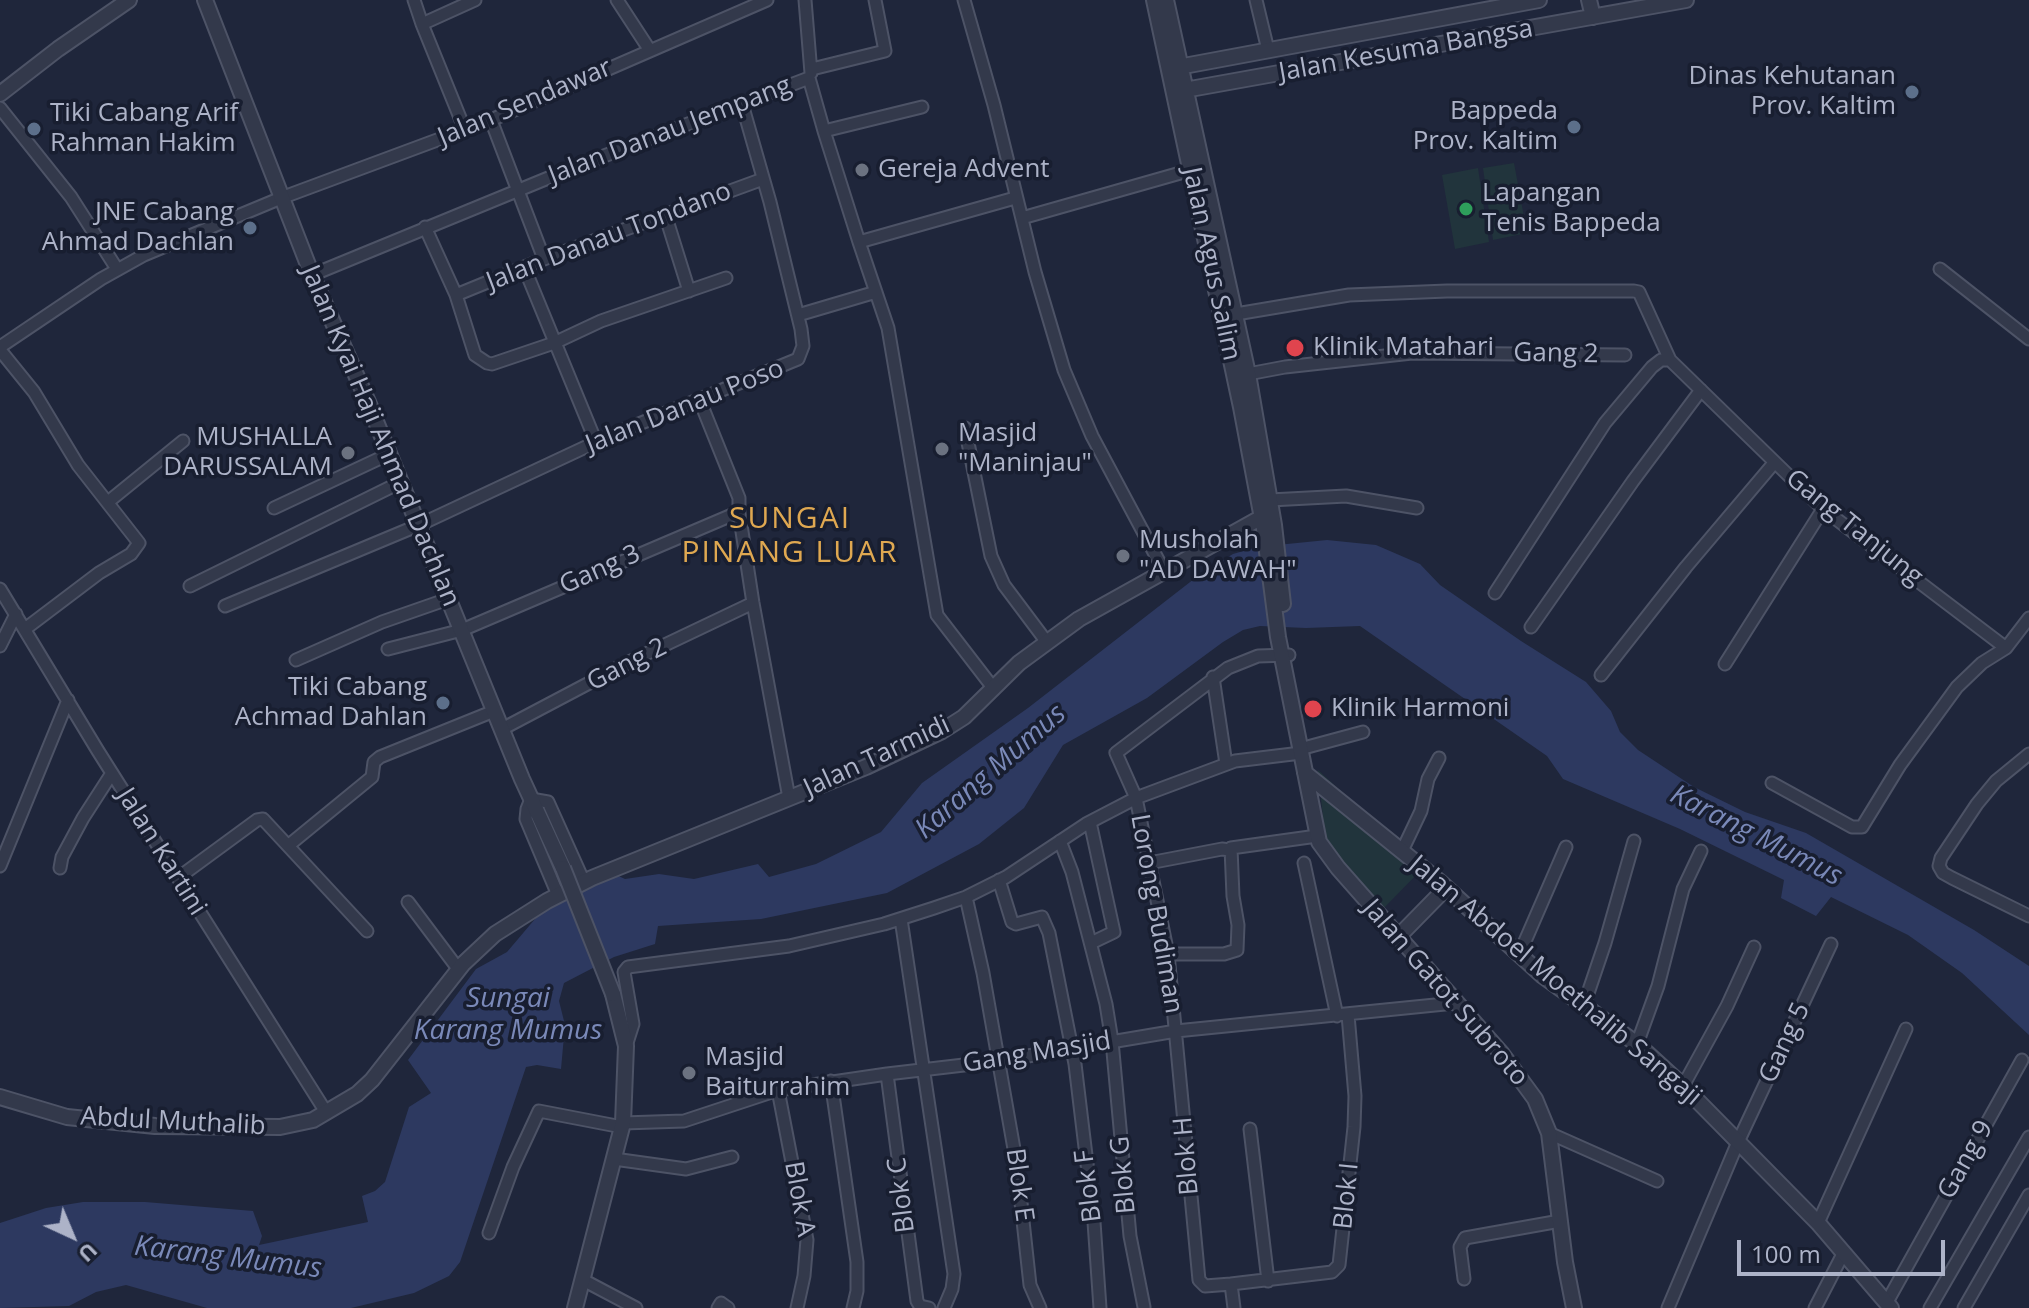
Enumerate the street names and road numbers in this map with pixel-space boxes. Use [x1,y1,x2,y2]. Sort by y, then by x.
street label: Jalan Kesuma Bangsa [1277,13,1535,89]
street label: Jalan Sendawar [434,52,616,154]
street label: Jalan Danau Jempang [544,70,796,192]
street label: Jalan Agus Salim [1175,165,1247,363]
street label: Jalan Danau Tondano [482,176,736,298]
street label: Jalan Kyai Haji Ahmad Dachlan [294,261,466,611]
street label: Gang 2 [1513,338,1599,370]
street label: Jalan Danau Poso [581,353,789,461]
street label: Gang Tanjung [1779,463,1929,593]
street label: Gang 3 [555,538,645,602]
street label: Gang 2 [582,632,672,698]
street label: Jalan Tarmidi [799,710,955,804]
street label: Jalan Kartini [109,782,213,922]
street label: Lorong Budiman [1123,812,1189,1016]
street label: Jalan Abdoel Moethalib Sangaji [1402,849,1708,1113]
street label: Jalan Gatot Subroto [1356,893,1534,1093]
street label: Gang 5 [1753,998,1817,1088]
street label: Gang Masjid [961,1026,1113,1080]
street label: Abdul Muthalib [80,1102,266,1142]
street label: Blok H [1168,1115,1206,1197]
street label: Gang 9 [1932,1115,2000,1205]
street label: Blok G [1105,1135,1143,1215]
street label: Blok E [998,1146,1040,1224]
street label: Blok F [1069,1148,1109,1224]
street label: Blok C [882,1155,922,1235]
street label: Blok A [777,1159,821,1239]
street label: Blok I [1328,1161,1366,1231]

